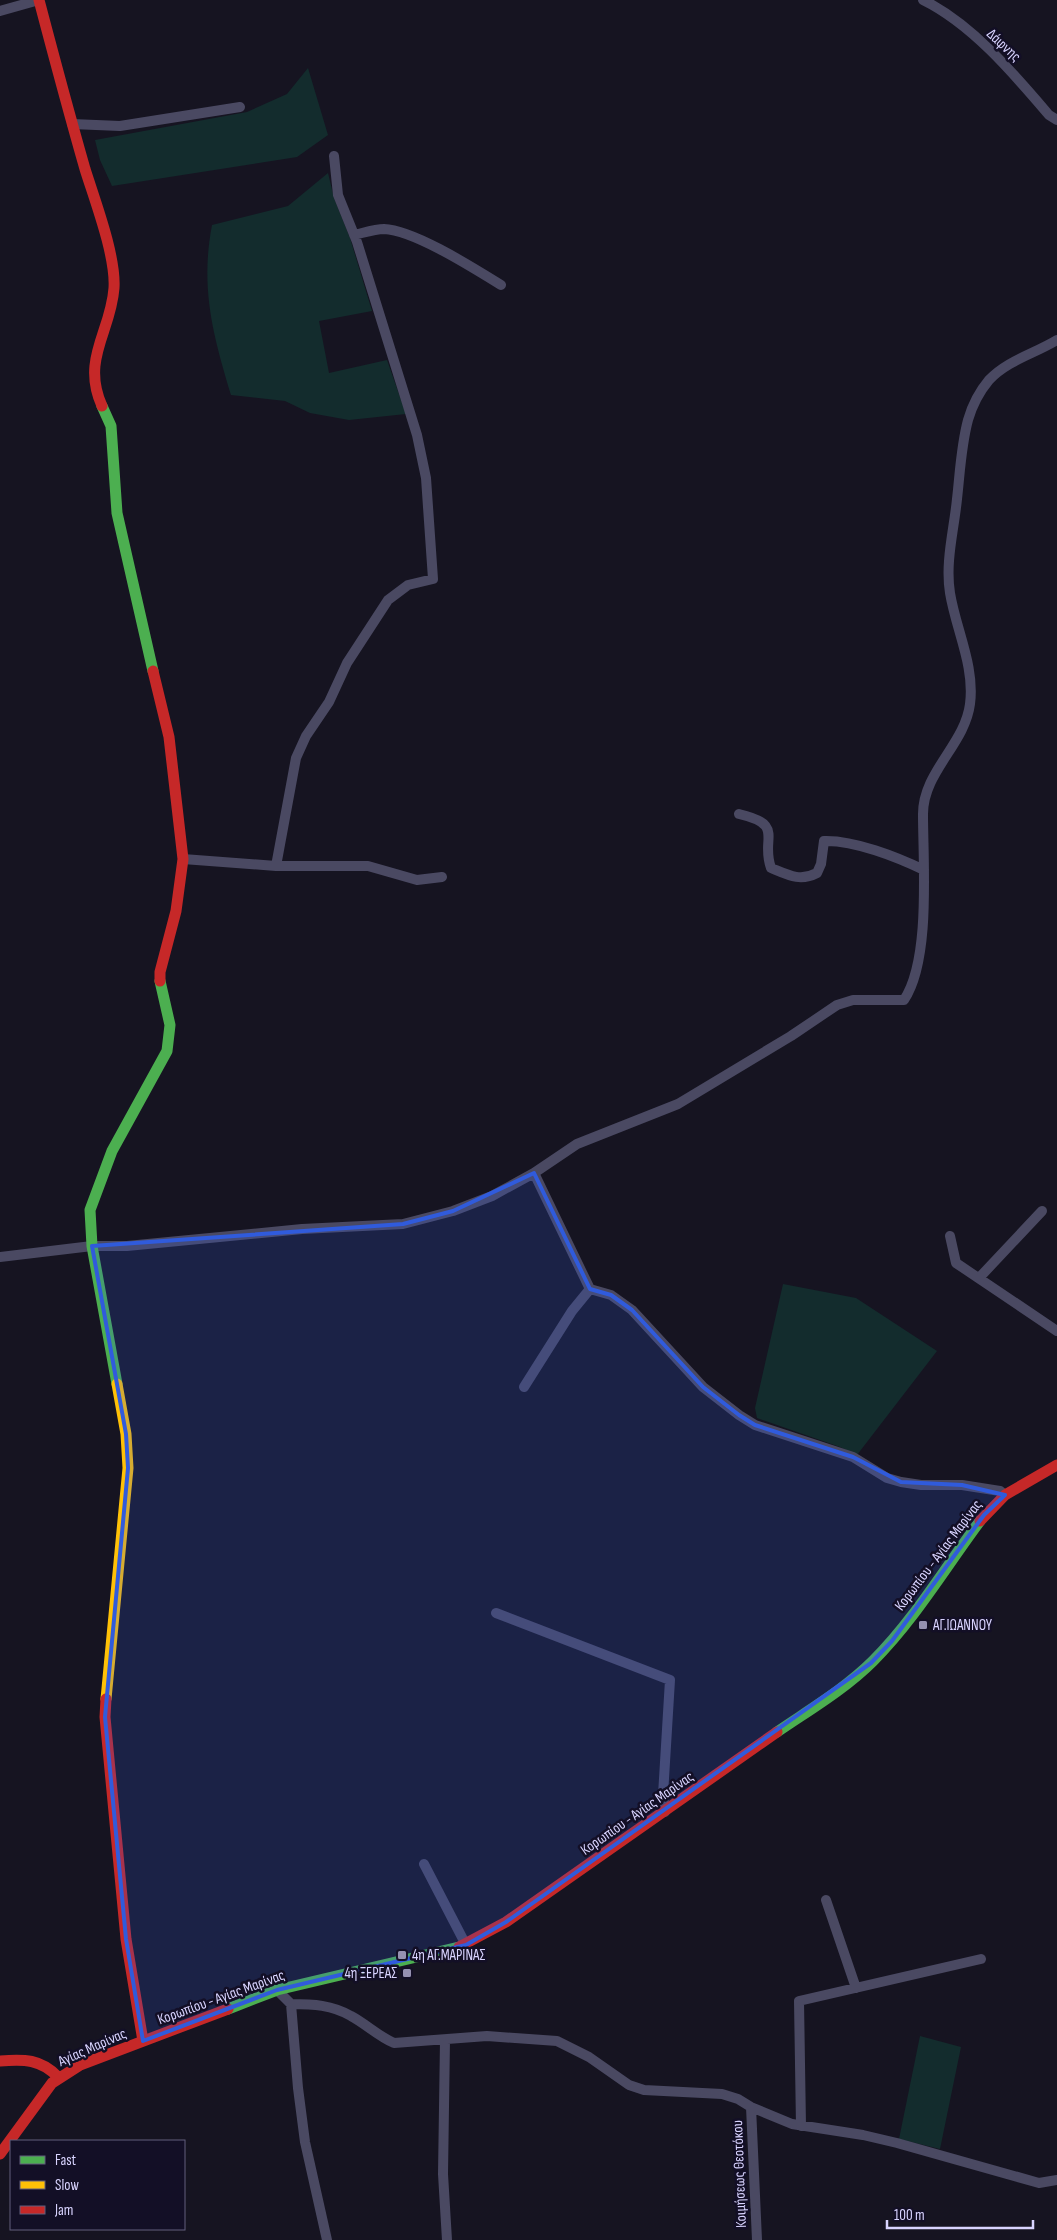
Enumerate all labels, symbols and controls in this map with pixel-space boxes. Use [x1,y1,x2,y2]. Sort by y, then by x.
street label: Δάφνης [983,25,1025,66]
street label: Κορωπίου - Αγίας Μαρίνας [891,1496,986,1614]
place label: ΑΓ.ΙΩΑΝΝΟΥ [932,1616,993,1635]
marker: ΑΓ.ΙΩΑΝΝΟΥ [917,1619,929,1631]
street label: Κορωπίου - Αγίας Μαρίνας [577,1767,698,1860]
place label: 4η ΑΓ.ΜΑΡΙΝΑΣ [412,1946,486,1965]
marker: 4η ΑΓ.ΜΑΡΙΝΑΣ [396,1949,408,1961]
place label: 4η ΞΕΡΕΑΣ [344,1964,397,1983]
street label: Κορωπίου - Αγίας Μαρίνας [155,1966,287,2029]
marker: 4η ΞΕΡΕΑΣ [401,1967,413,1979]
street label: Αγίας Μαρίνας [54,2024,129,2071]
street label: Κοιμήσεως Θεοτόκου [728,2120,751,2228]
legend [10,2140,185,2230]
text: Fast [55,2151,77,2170]
text: Slow [55,2176,79,2195]
scale bar [887,2198,1033,2230]
text: Jam [54,2201,73,2220]
text: 100 m [894,2206,925,2225]

